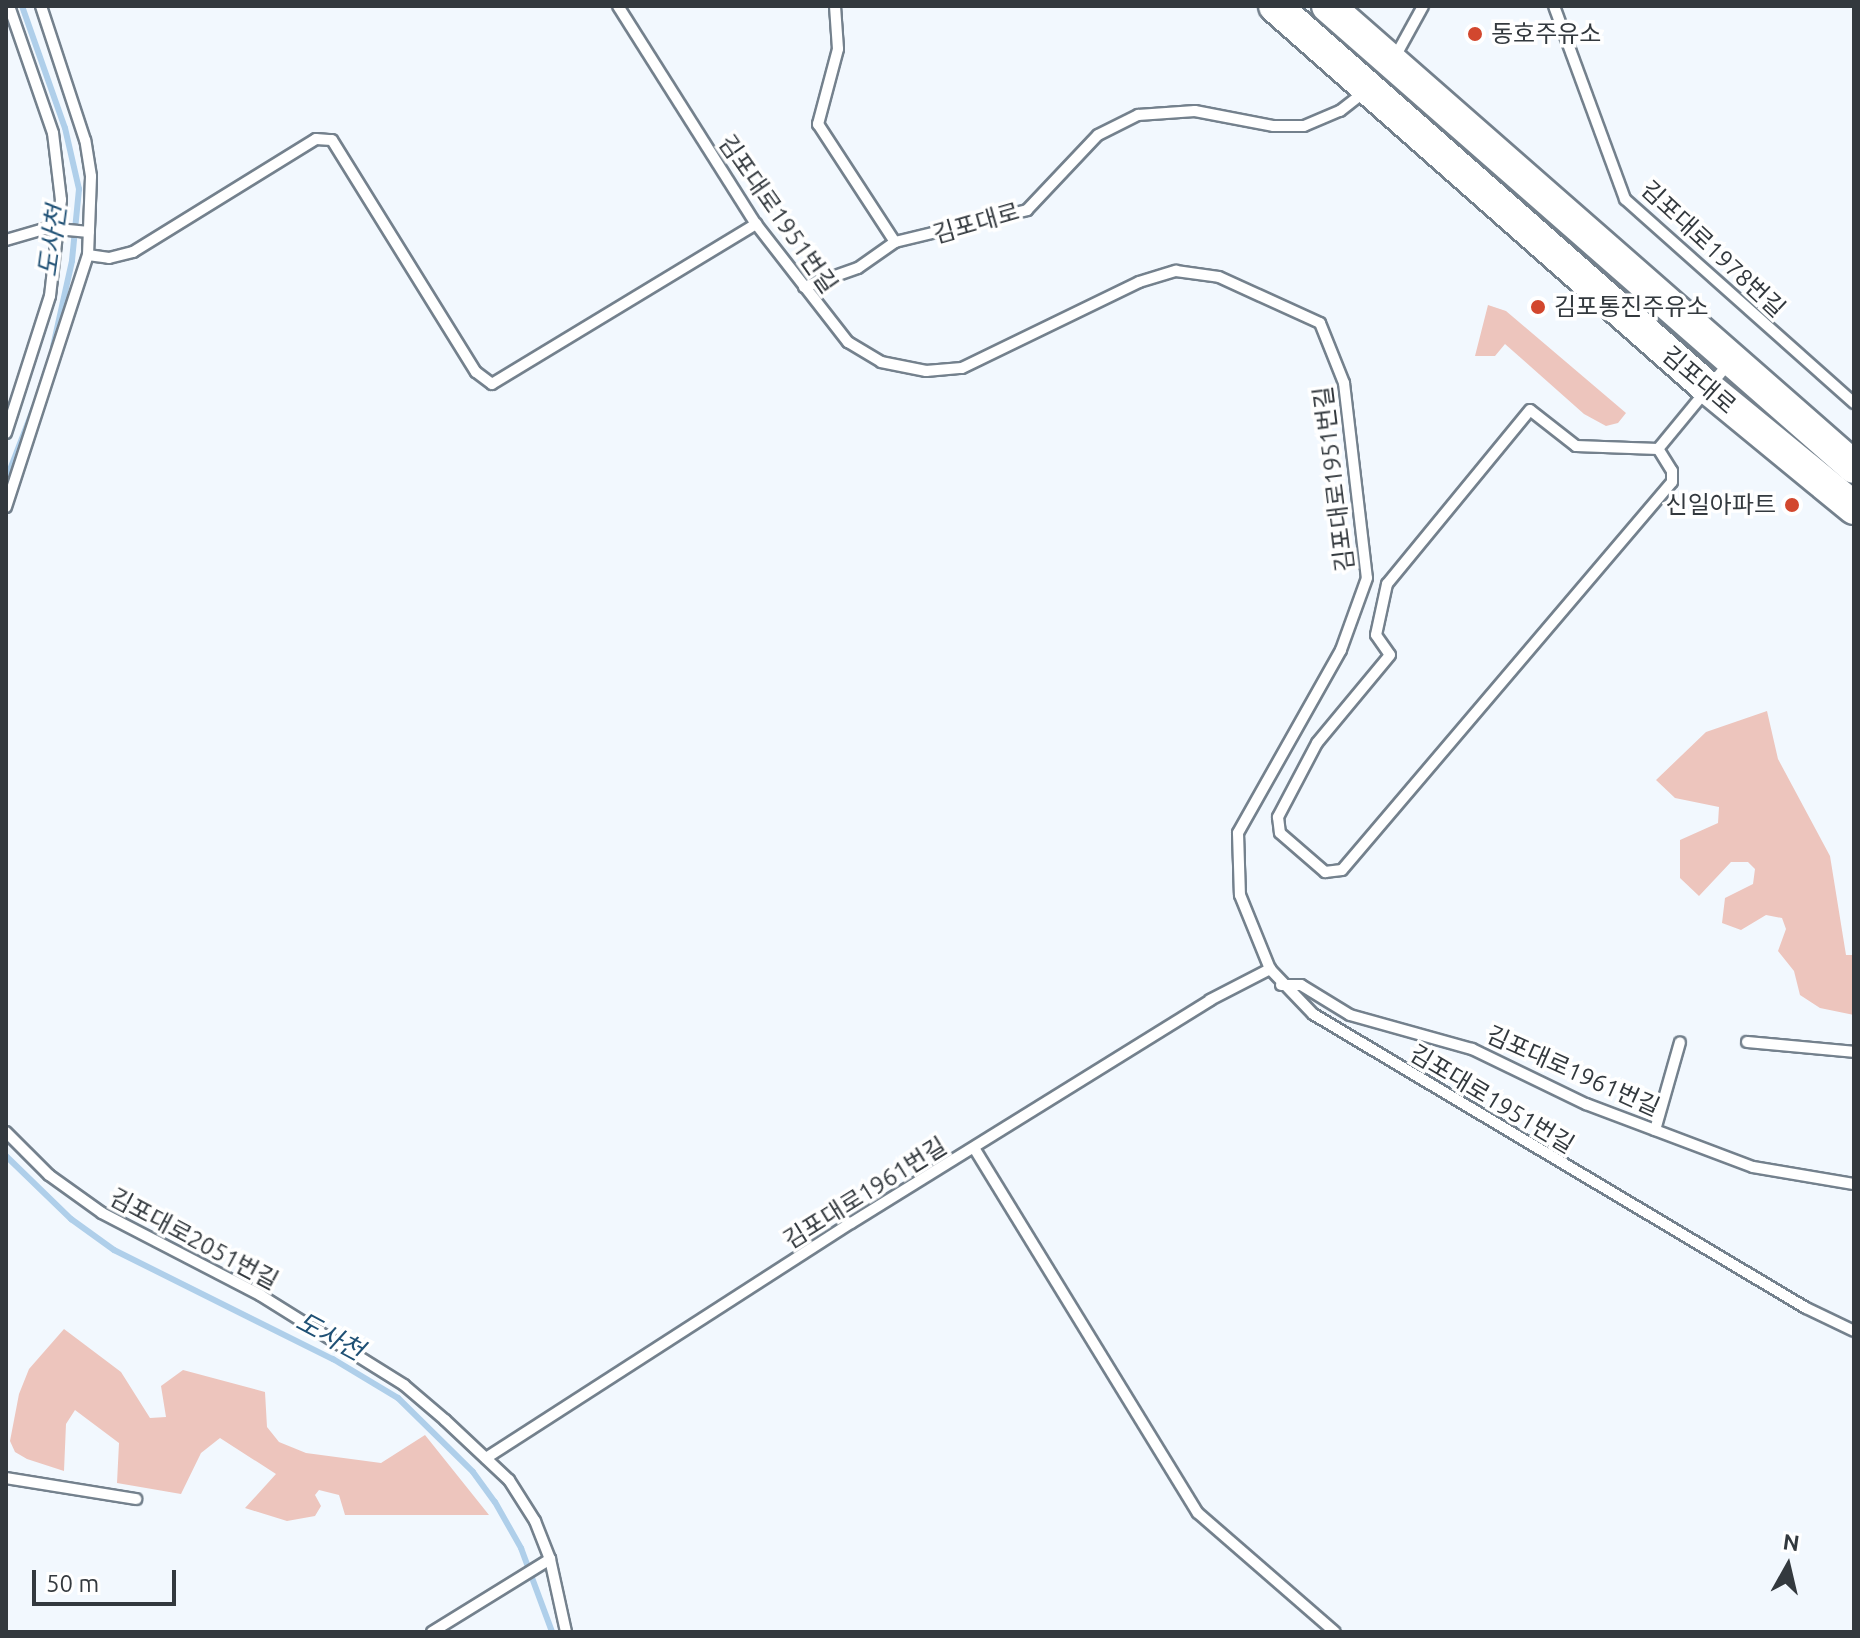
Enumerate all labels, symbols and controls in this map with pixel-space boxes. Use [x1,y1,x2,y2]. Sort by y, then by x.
place label: 동호주유소 [1491,20,1601,48]
marker: 동호주유소 [1466,25,1484,43]
street label: 김포대로1951번길 [713,129,843,299]
street label: 김포대로1978번길 [1635,175,1791,323]
street label: 김포대로 [930,197,1022,249]
water label: 도사천 [32,203,72,279]
place label: 김포통진주유소 [1554,293,1709,321]
marker: 김포통진주유소 [1529,298,1547,316]
street label: 김포대로 [1656,340,1742,420]
street label: 김포대로1951번길 [1308,385,1360,573]
place label: 신일아파트 [1666,491,1776,519]
marker: 신일아파트 [1783,496,1801,514]
street label: 김포대로1961번길 [1482,1020,1664,1122]
street label: 김포대로1951번길 [1405,1039,1579,1159]
street label: 김포대로1961번길 [778,1131,952,1255]
street label: 김포대로2051번길 [105,1182,283,1296]
water label: 도사천 [291,1305,369,1367]
north arrow [1748,1526,1828,1606]
text: N [1782,1528,1801,1555]
scale bar [36,1554,180,1604]
text: 50 m [46,1570,99,1597]

